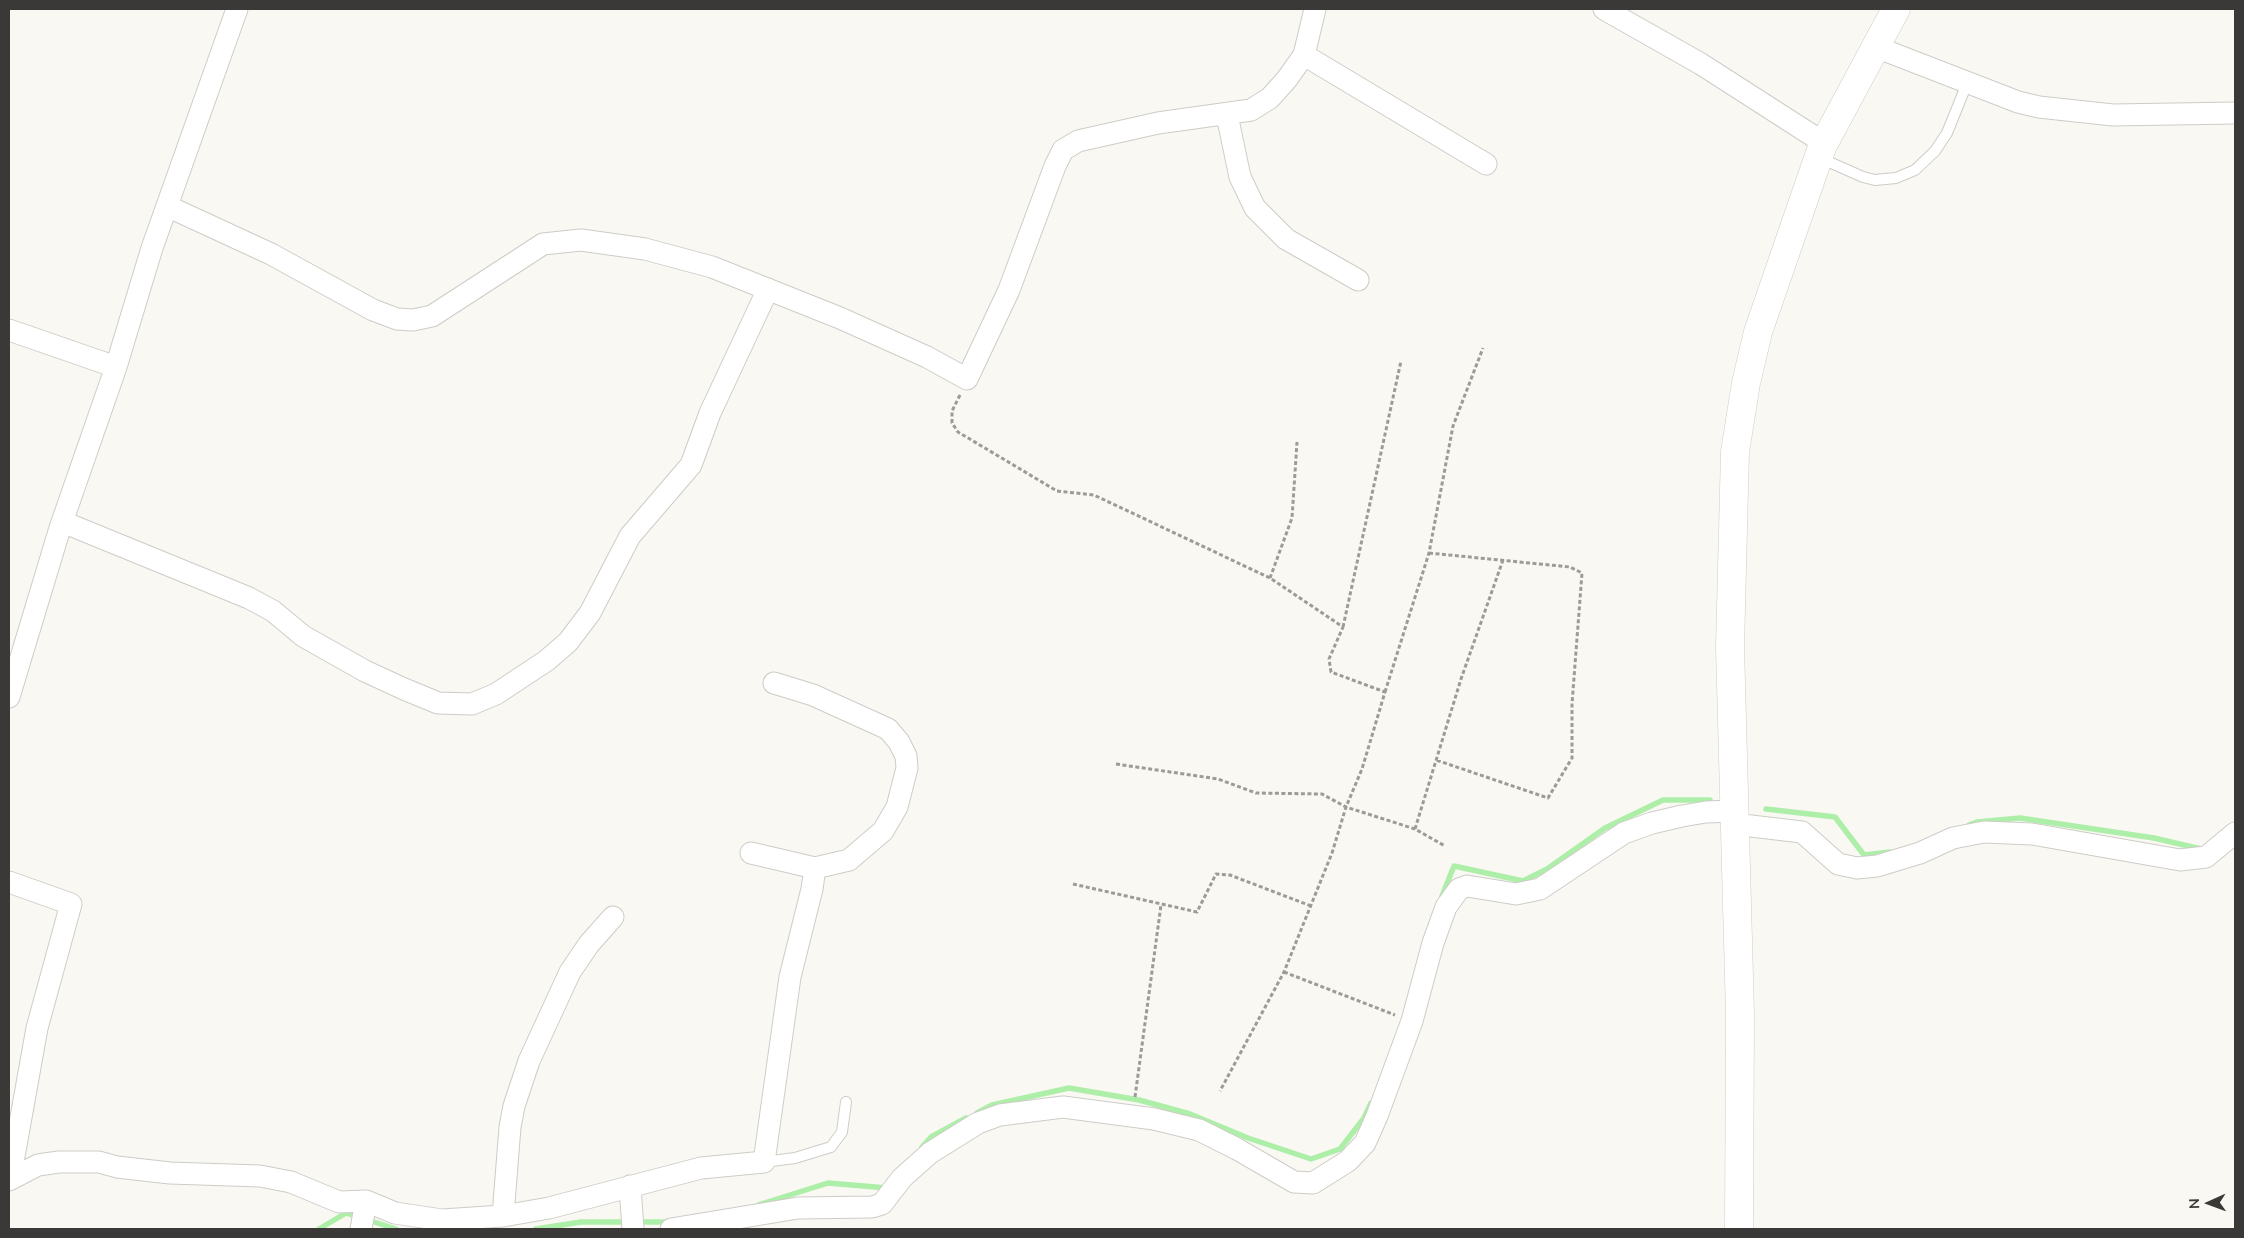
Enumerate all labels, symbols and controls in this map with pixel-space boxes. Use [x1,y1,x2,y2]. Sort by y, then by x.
north arrow [2184,1178,2234,1228]
text: N [2185,1198,2203,1209]

